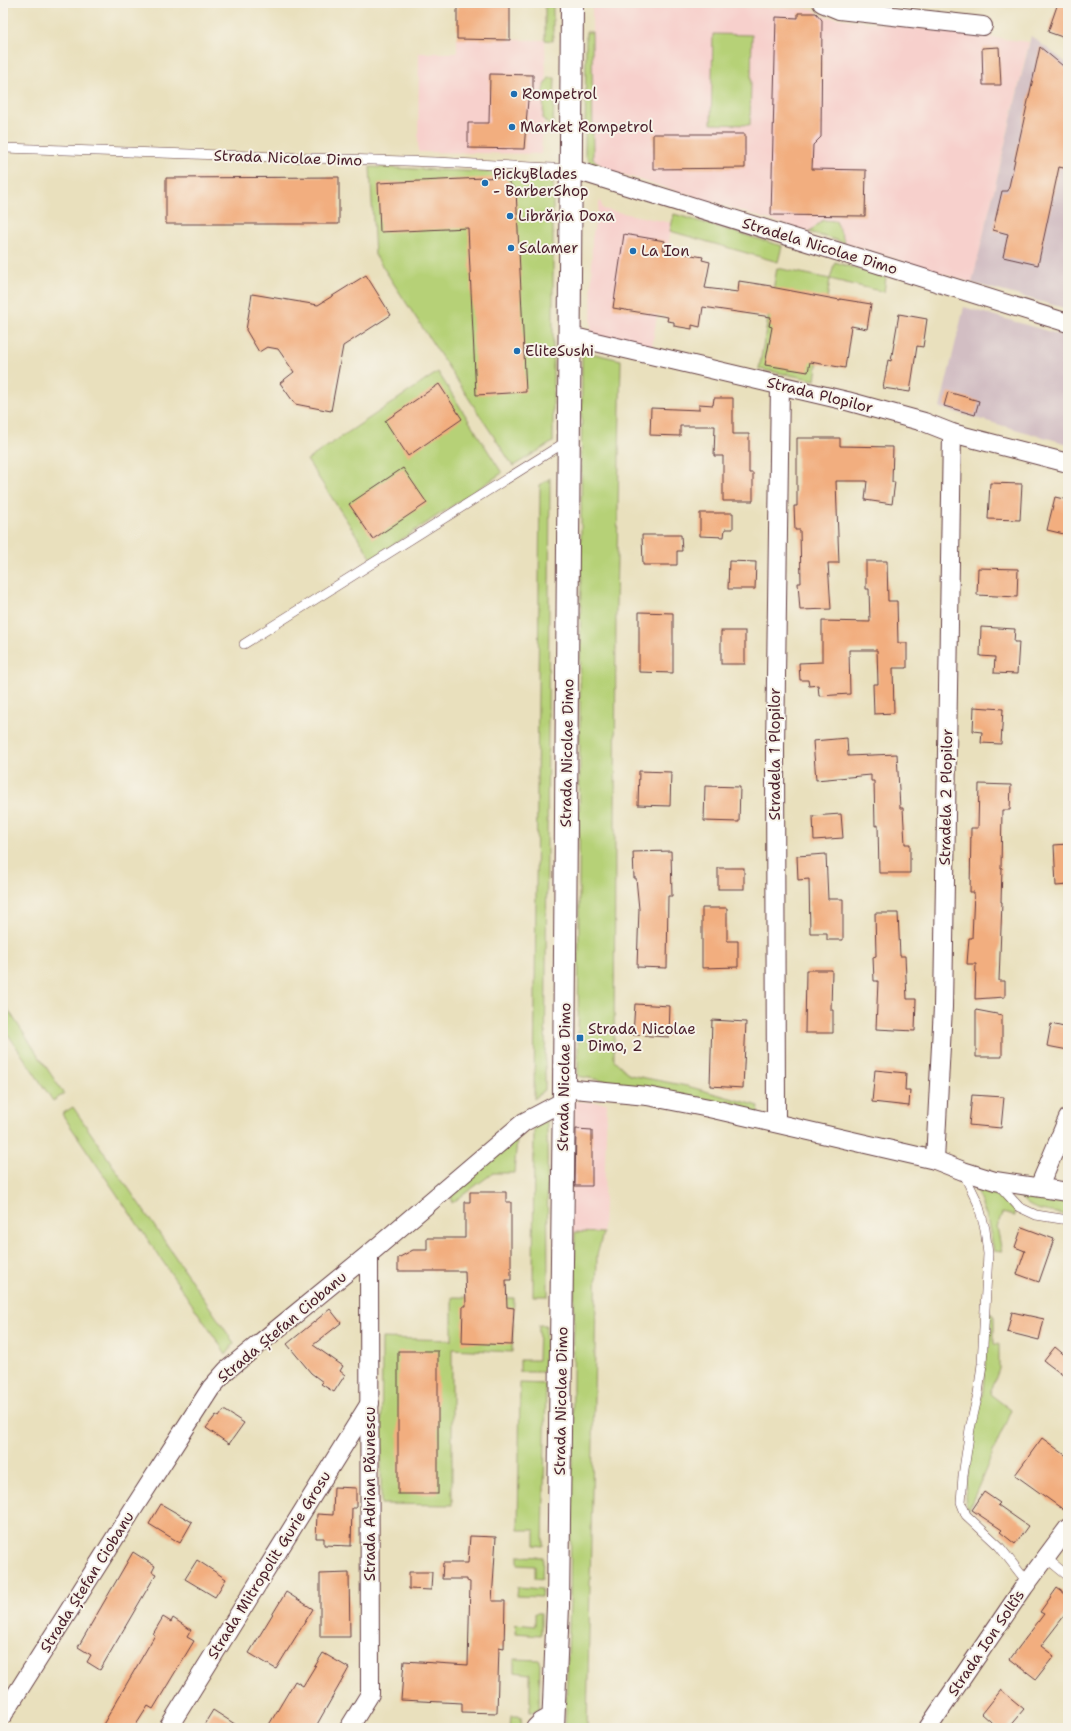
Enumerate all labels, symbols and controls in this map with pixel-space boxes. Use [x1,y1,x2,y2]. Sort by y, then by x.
place label: Rompetrol [522,84,597,104]
marker: Rompetrol [509,89,519,99]
place label: Market Rompetrol [520,117,654,137]
marker: Market Rompetrol [507,122,517,132]
street label: Strada Nicolae Dimo [213,145,363,171]
place label: PickyBlades - BarberShop [493,164,589,201]
marker: PickyBlades - BarberShop [480,178,490,188]
place label: Librăria Doxa [518,206,615,226]
marker: Librăria Doxa [505,211,515,221]
street label: Stradela Nicolae Dimo [740,213,900,279]
place label: Salamer [519,238,578,258]
place label: La Ion [641,241,689,261]
marker: Salamer [506,243,516,253]
marker: La Ion [628,246,638,256]
place label: EliteSushi [525,341,594,361]
marker: EliteSushi [512,346,522,356]
street label: Strada Plopilor [765,372,875,418]
street label: Strada Nicolae Dimo [556,678,578,828]
street label: Stradela 1 Plopilor [765,688,785,820]
street label: Stradela 2 Plopilor [935,728,957,866]
street label: Strada Nicolae Dimo [553,1002,575,1152]
place label: Strada Nicolae Dimo, 2 [588,1019,696,1056]
marker: Strada Nicolae Dimo, 2 [575,1033,585,1043]
street label: Strada Ștefan Ciobanu [213,1267,351,1388]
street label: Strada Nicolae Dimo [550,1326,572,1476]
street label: Strada Adrian Păunescu [360,1407,380,1581]
street label: Strada Mitropolit Gurie Grosu [203,1467,335,1663]
street label: Strada Ștefan Ciobanu [35,1508,139,1657]
street label: Strada Ion Soltîs [943,1586,1029,1700]

